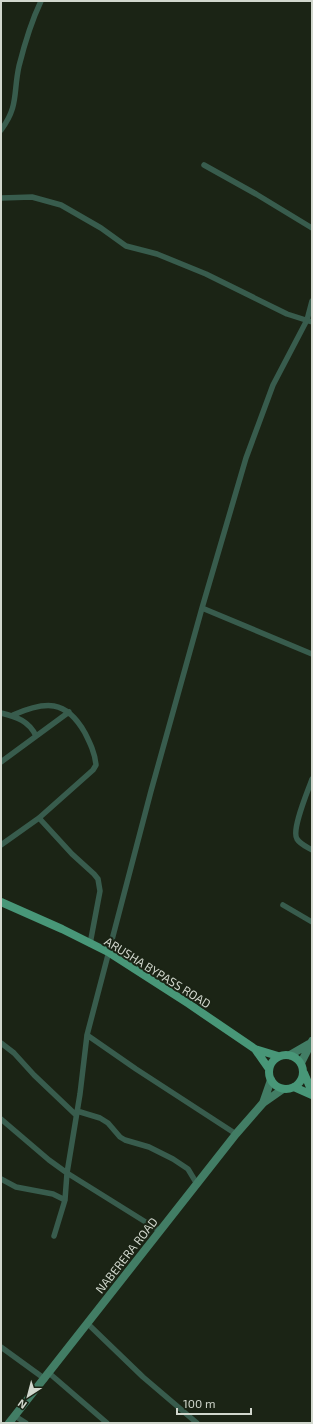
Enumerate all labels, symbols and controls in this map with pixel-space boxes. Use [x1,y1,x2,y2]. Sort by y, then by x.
street label: ARUSHA BYPASS ROAD [102,934,214,1010]
street label: NABERERA ROAD [92,1214,160,1296]
north arrow [8,1376,48,1416]
scale bar [177,1390,251,1416]
text: 100 m [183,1396,215,1410]
text: N [15,1397,29,1412]

